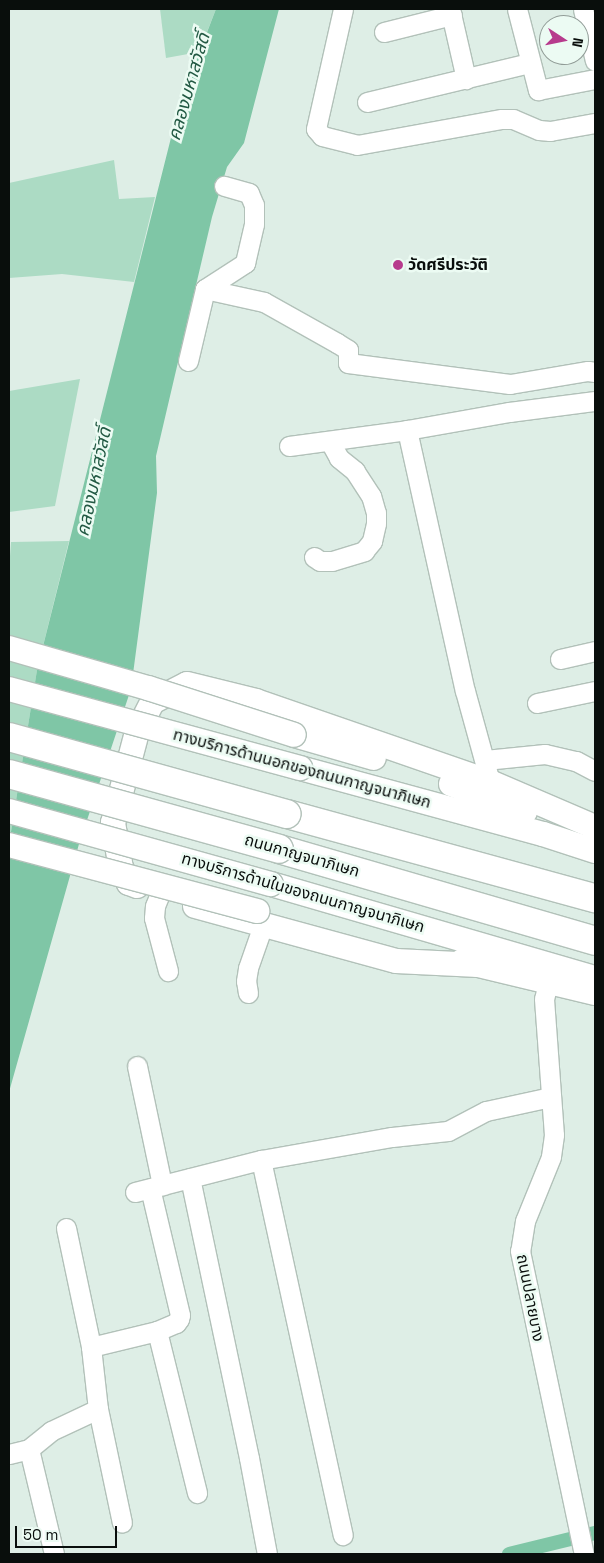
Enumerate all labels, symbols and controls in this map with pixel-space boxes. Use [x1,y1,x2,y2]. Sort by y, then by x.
north arrow [539,15,589,65]
water label: คลองมหาสวัสดิ์ [163,31,215,143]
text: N [568,36,587,49]
place label: วัดศรีประวัติ [408,255,488,275]
marker: วัดศรีประวัติ [392,259,404,271]
water label: คลองมหาสวัสดิ์ [72,426,116,538]
street label: ทางบริการด้านนอกของถนนกาญจนาภิเษก [171,725,433,813]
street label: ถนนกาญจนาภิเษก [242,830,362,882]
street label: ทางบริการด้านในของถนนกาญจนาภิเษก [179,849,427,937]
street label: ถนนปลายบาง [512,1253,548,1343]
scale bar [18,1516,120,1548]
text: 50 m [23,1525,58,1544]

